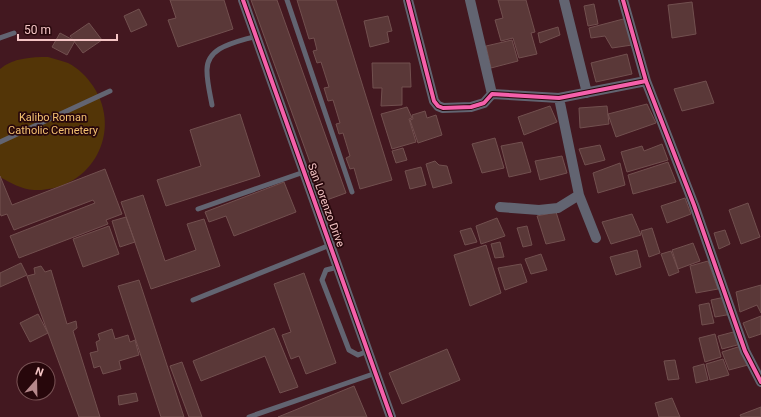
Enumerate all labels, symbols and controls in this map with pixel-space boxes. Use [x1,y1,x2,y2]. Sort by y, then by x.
scale bar [18,16,117,42]
text: 50 m [24,23,51,37]
park label: Kalibo Roman Catholic Cemetery [8,111,99,137]
street label: San Lorenzo Drive [305,161,347,249]
north arrow [16,361,56,401]
text: N [33,365,45,380]

